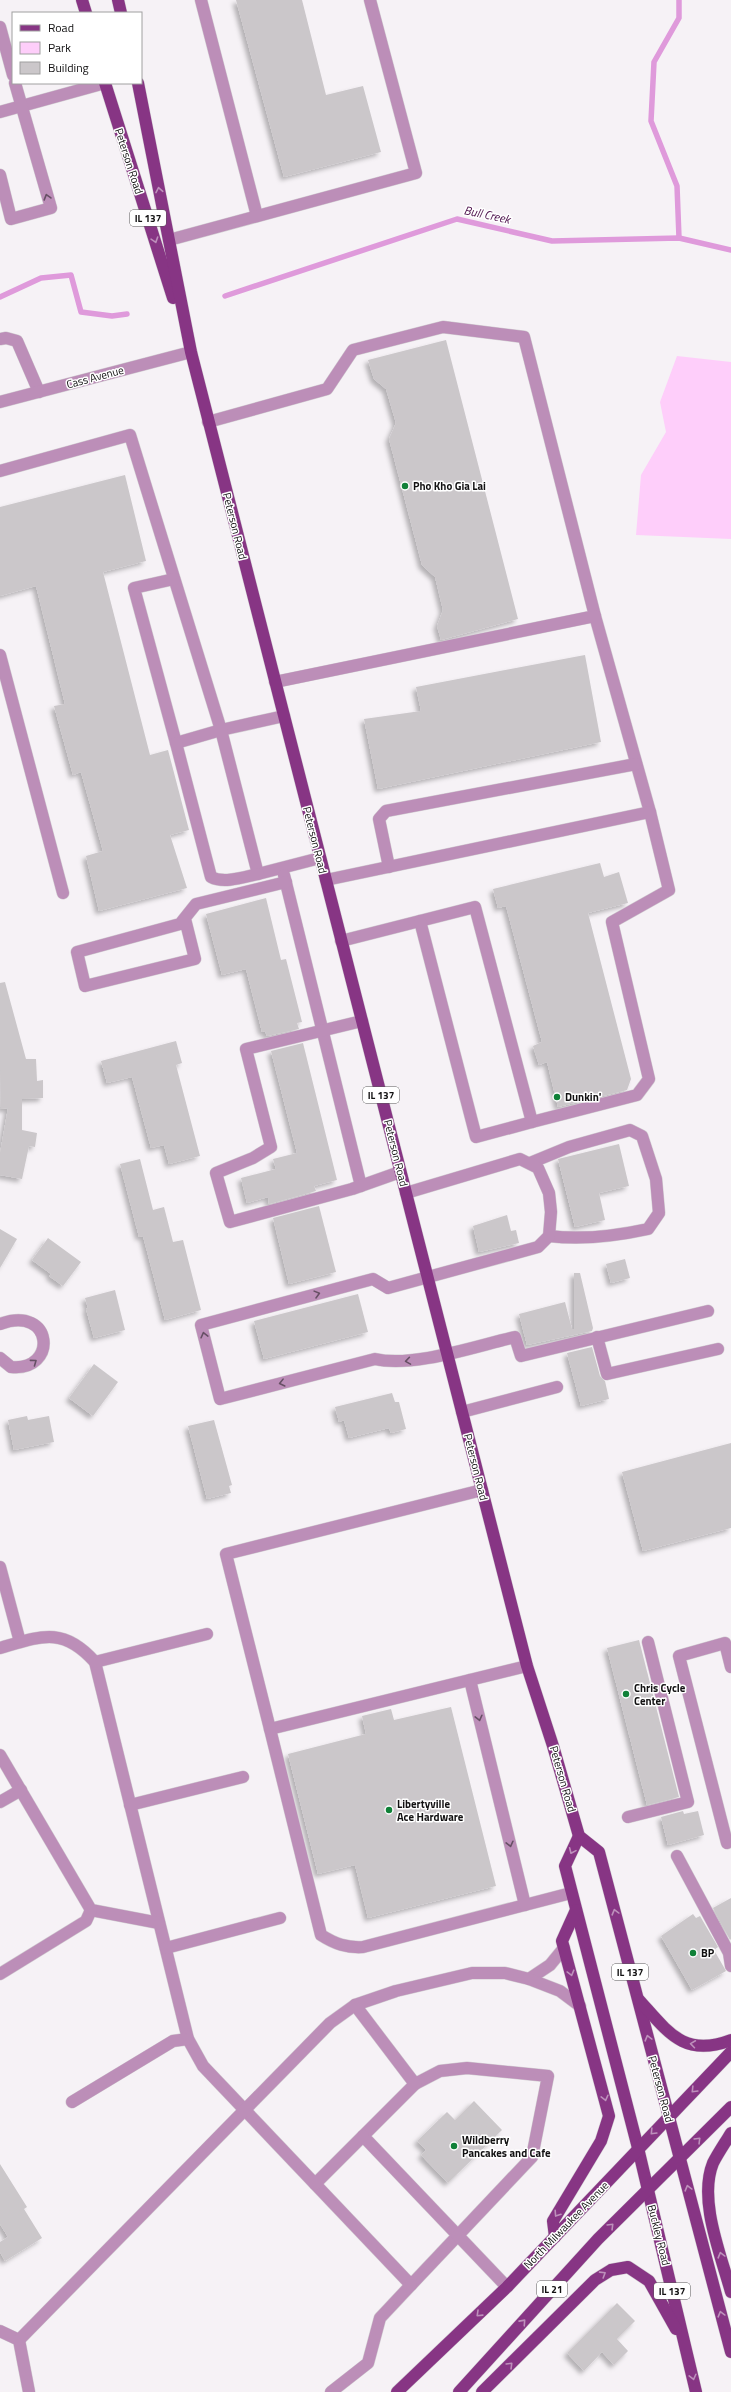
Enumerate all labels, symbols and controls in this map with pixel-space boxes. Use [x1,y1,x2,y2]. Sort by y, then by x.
legend [12,12,142,84]
text: Road [48,18,74,37]
text: Park [48,38,71,57]
text: Building [48,58,89,77]
street label: Peterson Road [111,126,147,196]
one-way arrow [155,187,164,193]
one-way arrow [44,194,52,200]
water label: Bull Creek [462,200,514,229]
road number: IL 137 [130,210,166,226]
one-way arrow [150,237,159,244]
street label: Cass Avenue [65,362,126,392]
place label: Pho Kho Gia Lai [413,478,486,494]
marker: Pho Kho Gia Lai [400,481,410,491]
street label: Peterson Road [219,491,251,561]
street label: Peterson Road [299,805,331,875]
road number: IL 137 [363,1087,399,1103]
place label: Dunkin' [565,1089,602,1105]
marker: Dunkin' [552,1092,562,1102]
street label: Peterson Road [380,1118,412,1188]
one-way arrow [313,1290,320,1299]
one-way arrow [200,1331,209,1338]
one-way arrow [405,1356,412,1365]
one-way arrow [29,1360,36,1367]
one-way arrow [279,1378,286,1387]
street label: Peterson Road [460,1432,492,1502]
place label: Chris Cycle Center [634,1680,686,1709]
marker: Chris Cycle Center [621,1689,631,1699]
one-way arrow [474,1714,483,1721]
street label: Peterson Road [546,1744,580,1814]
place label: Libertyville Ace Hardware [397,1796,464,1825]
marker: Libertyville Ace Hardware [384,1805,394,1815]
one-way arrow [505,1840,514,1847]
one-way arrow [569,1847,577,1855]
one-way arrow [611,1909,620,1916]
place label: BP [701,1945,715,1961]
marker: BP [688,1948,698,1958]
road number: IL 137 [612,1964,648,1980]
one-way arrow [566,1969,574,1976]
one-way arrow [644,2035,652,2041]
one-way arrow [690,2040,696,2049]
street label: Peterson Road [644,2054,678,2124]
one-way arrow [691,2085,699,2093]
one-way arrow [600,2095,608,2101]
one-way arrow [650,2127,658,2135]
place label: Wildberry Pancakes and Cafe [462,2132,551,2161]
one-way arrow [693,2137,701,2145]
marker: Wildberry Pancakes and Cafe [449,2141,459,2151]
street label: North Milwaukee Avenue [520,2177,612,2272]
one-way arrow [684,2185,693,2192]
street label: Buckley Road [644,2203,674,2267]
one-way arrow [554,2210,562,2217]
one-way arrow [606,2223,614,2231]
one-way arrow [717,2252,726,2259]
one-way arrow [599,2272,606,2279]
road number: IL 21 [537,2281,567,2297]
road number: IL 137 [654,2283,690,2299]
one-way arrow [476,2309,484,2317]
one-way arrow [717,2311,726,2318]
one-way arrow [518,2319,525,2326]
one-way arrow [505,2362,513,2369]
one-way arrow [688,2374,696,2380]

